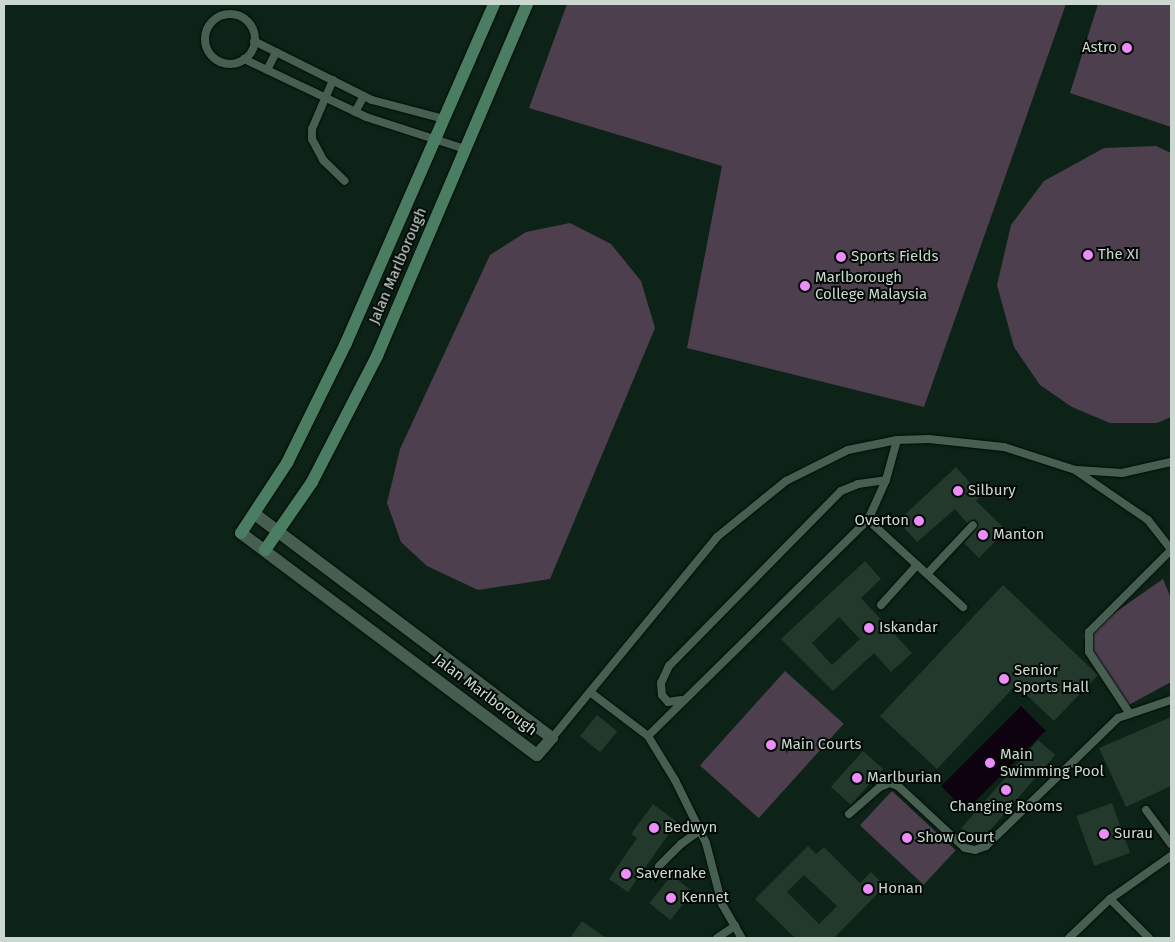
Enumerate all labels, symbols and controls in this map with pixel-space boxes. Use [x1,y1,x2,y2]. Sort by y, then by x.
place label: Astro [1082,39,1117,57]
marker: Astro [1121,42,1133,54]
street label: Jalan Marlborough [365,205,431,327]
place label: The XI [1098,246,1139,264]
place label: Sports Fields [851,248,939,266]
marker: The XI [1082,249,1094,261]
marker: Sports Fields [835,251,847,263]
place label: Marlborough College Malaysia [815,268,927,303]
marker: Marlborough College Malaysia [799,280,811,292]
place label: Silbury [968,482,1016,500]
marker: Silbury [952,485,964,497]
place label: Overton [855,512,909,530]
marker: Overton [913,515,925,527]
place label: Manton [993,526,1044,544]
marker: Manton [977,529,989,541]
place label: Iskandar [879,619,938,637]
marker: Iskandar [863,622,875,634]
street label: Jalan Marlborough [430,650,540,740]
place label: Senior Sports Hall [1014,661,1089,696]
marker: Senior Sports Hall [998,673,1010,685]
place label: Main Courts [781,736,862,754]
marker: Main Courts [765,739,777,751]
place label: Main Swimming Pool [1000,745,1104,780]
marker: Main Swimming Pool [984,757,996,769]
place label: Marlburian [867,769,942,787]
marker: Marlburian [851,772,863,784]
marker: Changing Rooms [1000,784,1012,796]
place label: Changing Rooms [950,798,1062,816]
place label: Bedwyn [664,819,717,837]
marker: Bedwyn [648,822,660,834]
place label: Surau [1114,825,1153,843]
marker: Surau [1098,828,1110,840]
place label: Show Court [917,829,994,847]
marker: Show Court [901,832,913,844]
place label: Savernake [636,865,706,883]
marker: Savernake [620,868,632,880]
place label: Honan [878,880,923,898]
marker: Honan [862,883,874,895]
place label: Kennet [681,889,729,907]
marker: Kennet [665,892,677,904]

